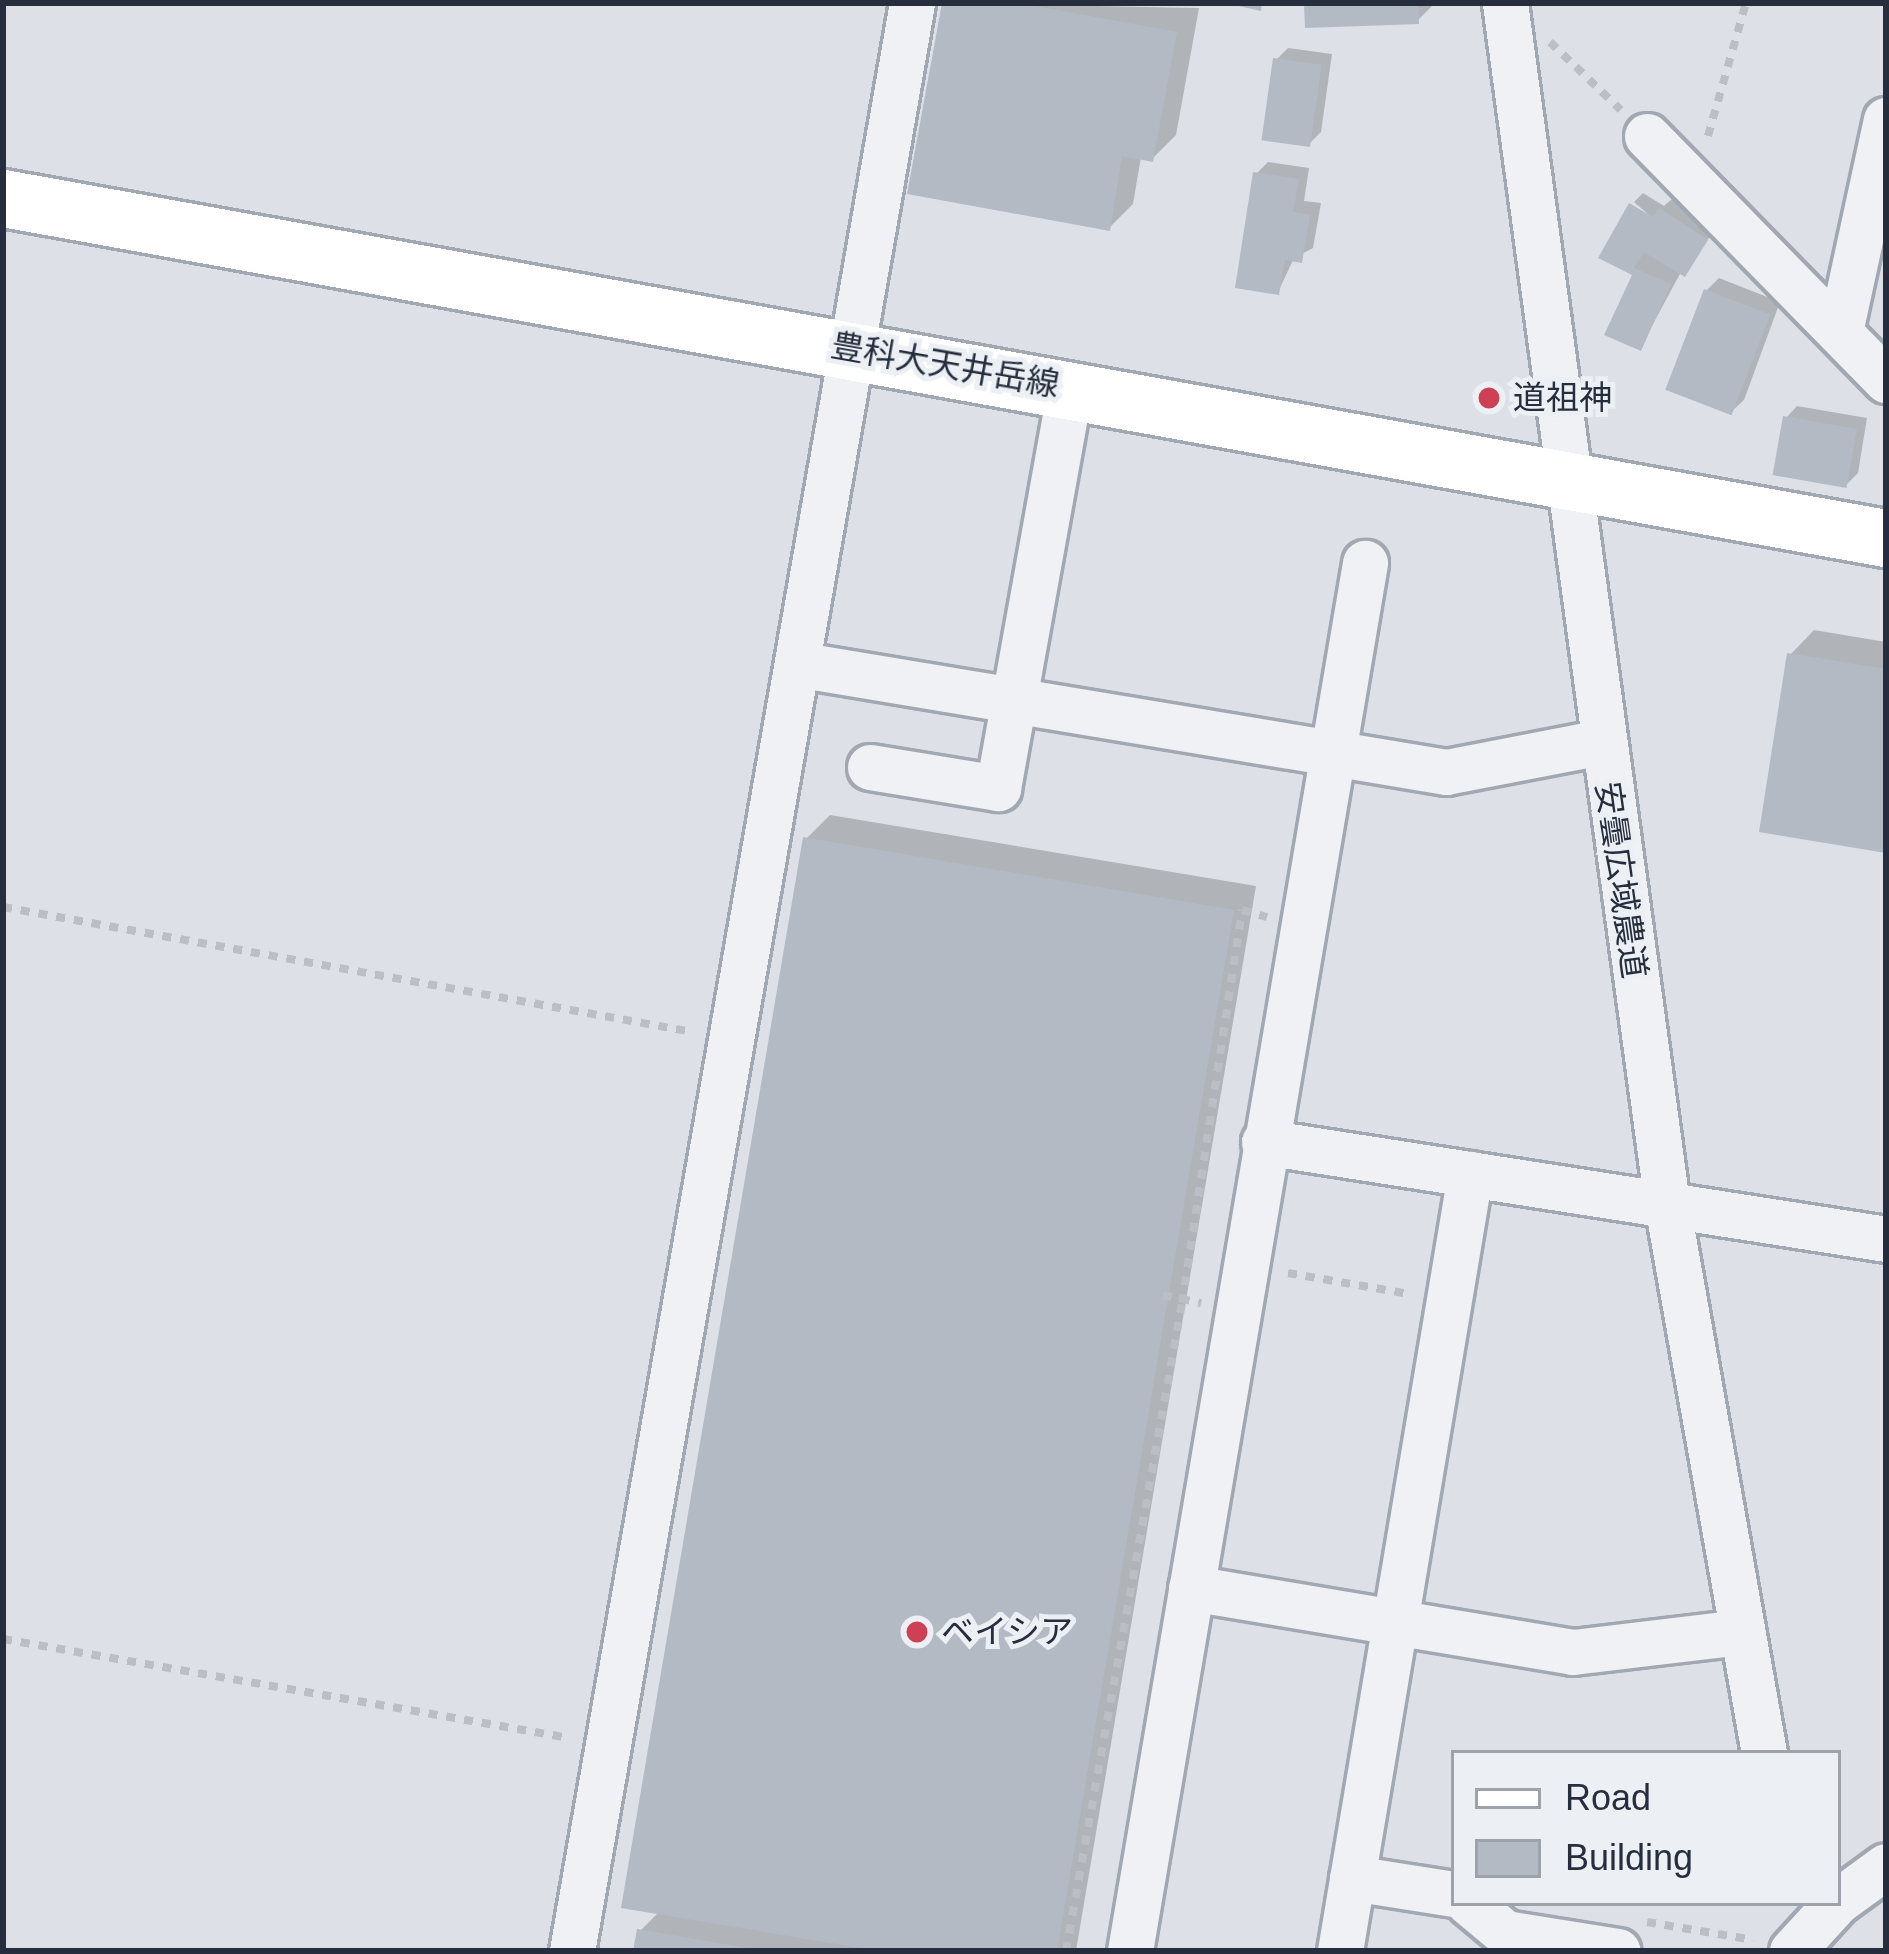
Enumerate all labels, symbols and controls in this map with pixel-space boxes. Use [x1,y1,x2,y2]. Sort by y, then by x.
street label: 豊科大天井岳線 [828,325,1062,405]
place label: 道祖神 [1513,378,1612,418]
marker: 道祖神 [1476,385,1502,411]
street label: 安曇広域農道 [1588,779,1654,981]
place label: ベイシア [941,1612,1073,1652]
marker: ベイシア [904,1619,930,1645]
legend [1451,1750,1841,1906]
text: Road [1565,1777,1651,1818]
text: Building [1565,1837,1693,1878]

